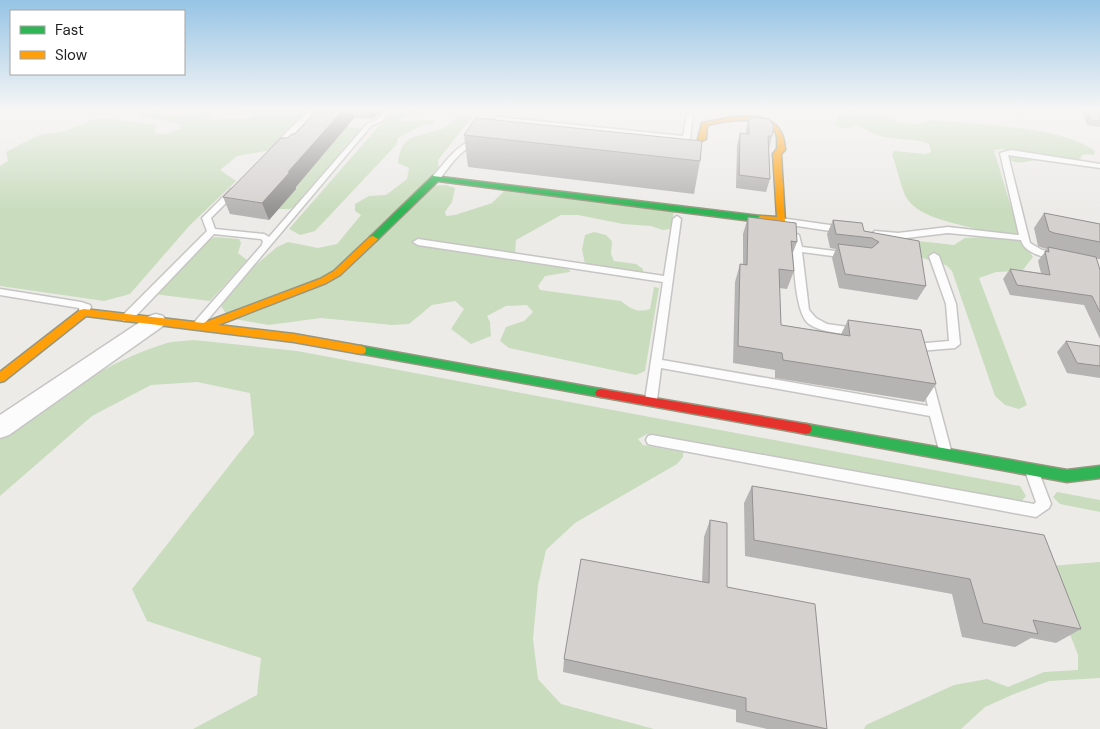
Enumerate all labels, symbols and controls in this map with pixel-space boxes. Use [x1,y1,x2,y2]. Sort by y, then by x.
legend [10,10,185,75]
text: Fast [55,20,84,40]
text: Slow [55,45,88,65]

